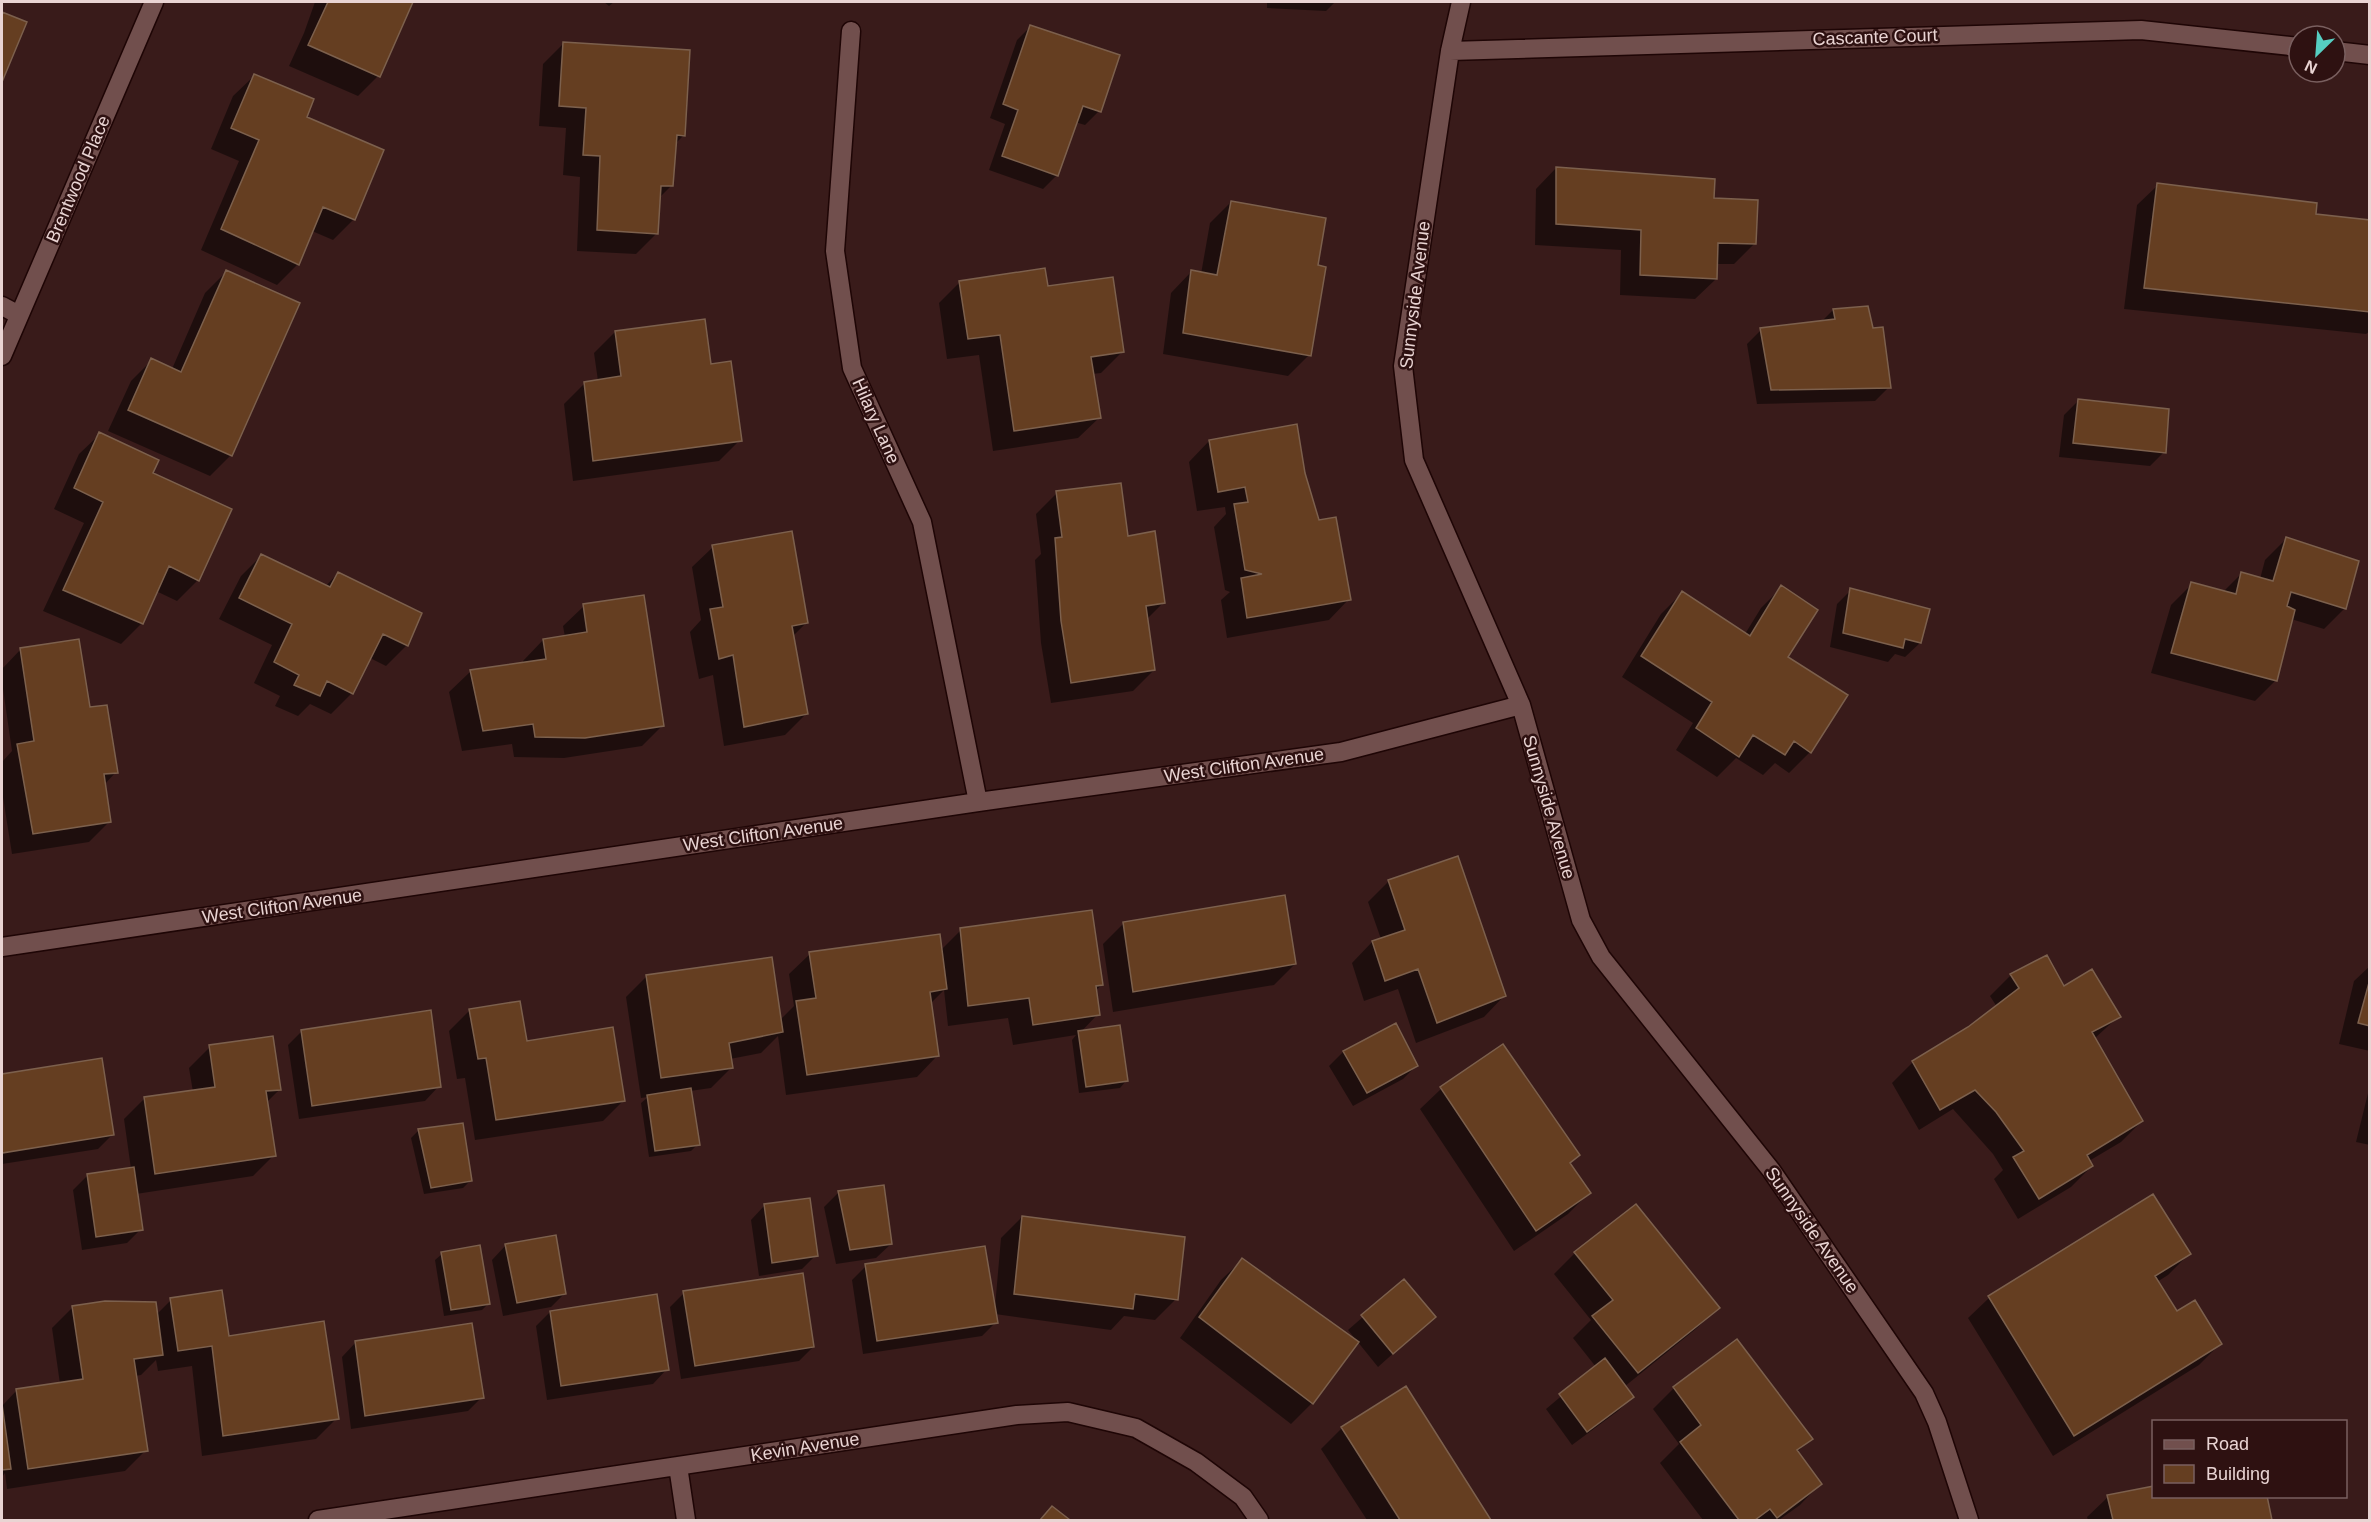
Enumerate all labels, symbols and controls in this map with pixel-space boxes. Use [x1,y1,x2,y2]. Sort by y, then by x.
north arrow [2287,24,2347,84]
street label: Cascante Court [1812,25,1938,49]
text: N [2302,57,2320,77]
street label: Brentwood Place [42,112,114,246]
street label: Sunnyside Avenue [1396,220,1434,370]
street label: Hilary Lane [848,375,904,467]
street label: Sunnyside Avenue [1519,733,1579,881]
street label: West Clifton Avenue [1163,744,1325,786]
street label: West Clifton Avenue [682,813,844,855]
street label: West Clifton Avenue [201,885,363,927]
street label: Sunnyside Avenue [1761,1163,1863,1297]
legend [2152,1420,2347,1498]
street label: Kevin Avenue [749,1429,861,1465]
text: Road [2206,1434,2249,1454]
text: Building [2206,1464,2270,1484]

